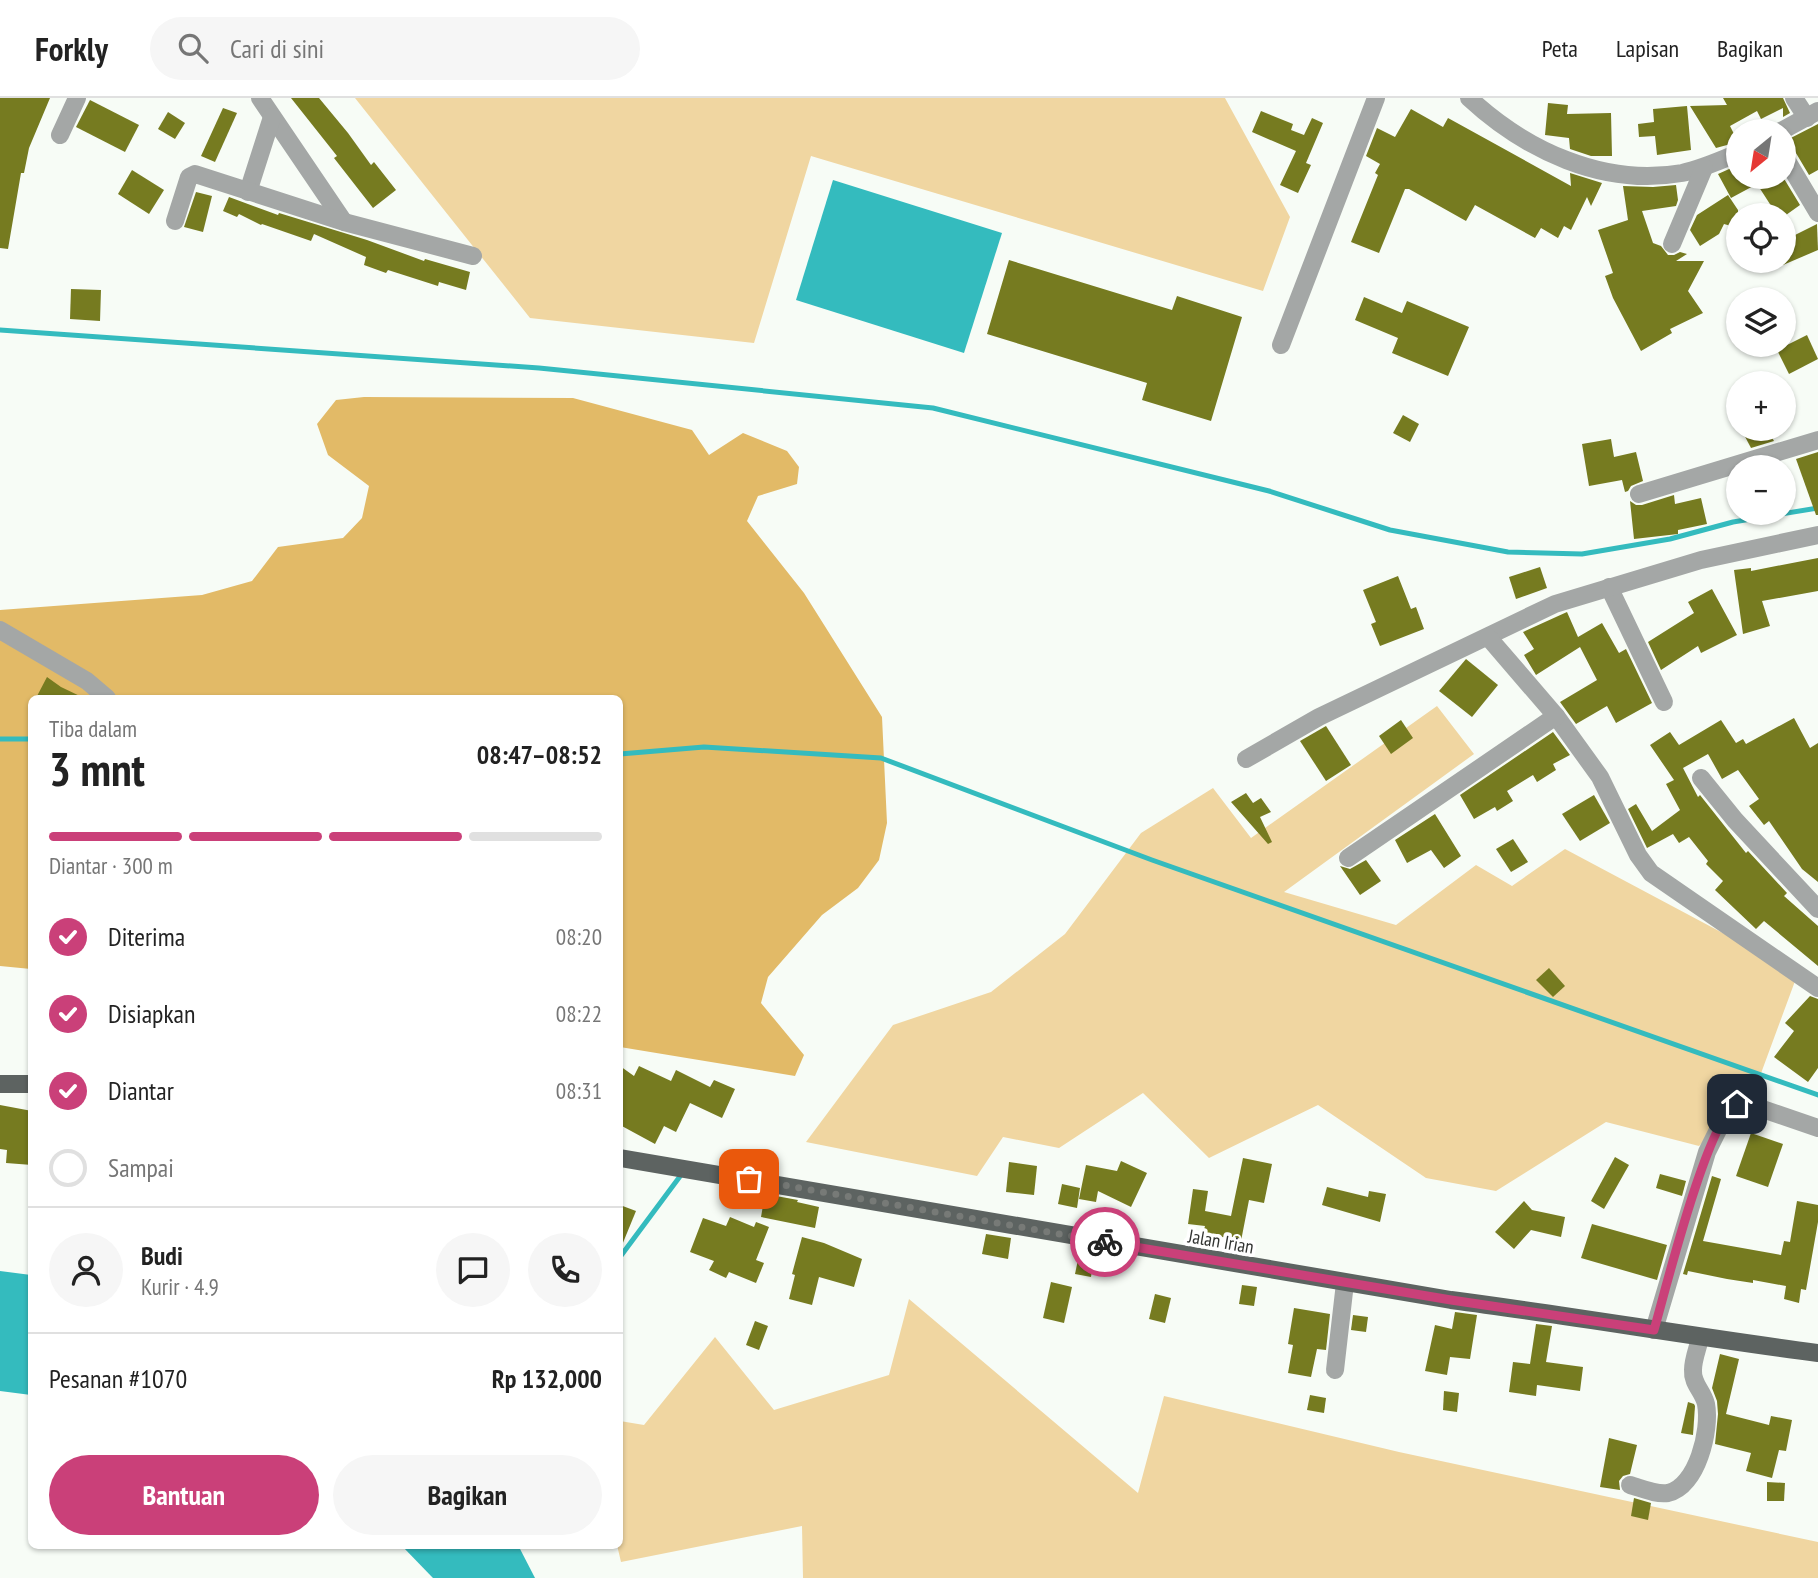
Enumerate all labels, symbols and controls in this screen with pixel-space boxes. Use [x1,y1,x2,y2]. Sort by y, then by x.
search box [150,17,640,80]
text: Forkly [35,27,108,70]
icon: search [174,29,212,67]
text: Cari di sini [230,32,324,65]
text: Peta [1542,33,1578,64]
text: Lapisan [1616,33,1679,64]
text: Bagikan [1717,33,1783,64]
north arrow [1726,119,1796,189]
map controls [1726,119,1796,525]
button: locate [1726,203,1796,273]
button: layers [1726,287,1796,357]
button: + [1726,371,1796,441]
button: − [1726,455,1796,525]
text: Tiba dalam [49,714,137,743]
text: 08:47–08:52 [477,738,602,771]
text: 3 mnt [49,739,145,799]
text: Diantar · 300 m [49,851,173,880]
icon: check [49,918,87,956]
text: Diterima [108,920,185,953]
text: 08:20 [556,922,602,951]
icon: check [49,995,87,1033]
text: Disiapkan [108,997,195,1030]
text: 08:22 [556,999,602,1028]
icon: check [49,1072,87,1110]
text: Diantar [108,1074,174,1107]
pin [1707,1074,1767,1134]
text: 08:31 [556,1076,602,1105]
icon: home [1718,1085,1756,1123]
pin [719,1149,779,1209]
text: Sampai [108,1151,174,1184]
icon: bag [730,1160,768,1198]
courier [1070,1207,1140,1277]
icon: bike [1086,1223,1124,1261]
street label: Jalan Irian [1185,1223,1256,1259]
button: person [49,1233,123,1307]
button: chat [436,1233,510,1307]
button: phone [528,1233,602,1307]
text: Budi [141,1239,183,1272]
text: Kurir · 4.9 [141,1272,219,1301]
text: Pesanan #1070 [49,1362,187,1395]
text: Rp 132,000 [492,1362,602,1395]
button: Bantuan [49,1455,319,1535]
button: Bagikan [333,1455,602,1535]

